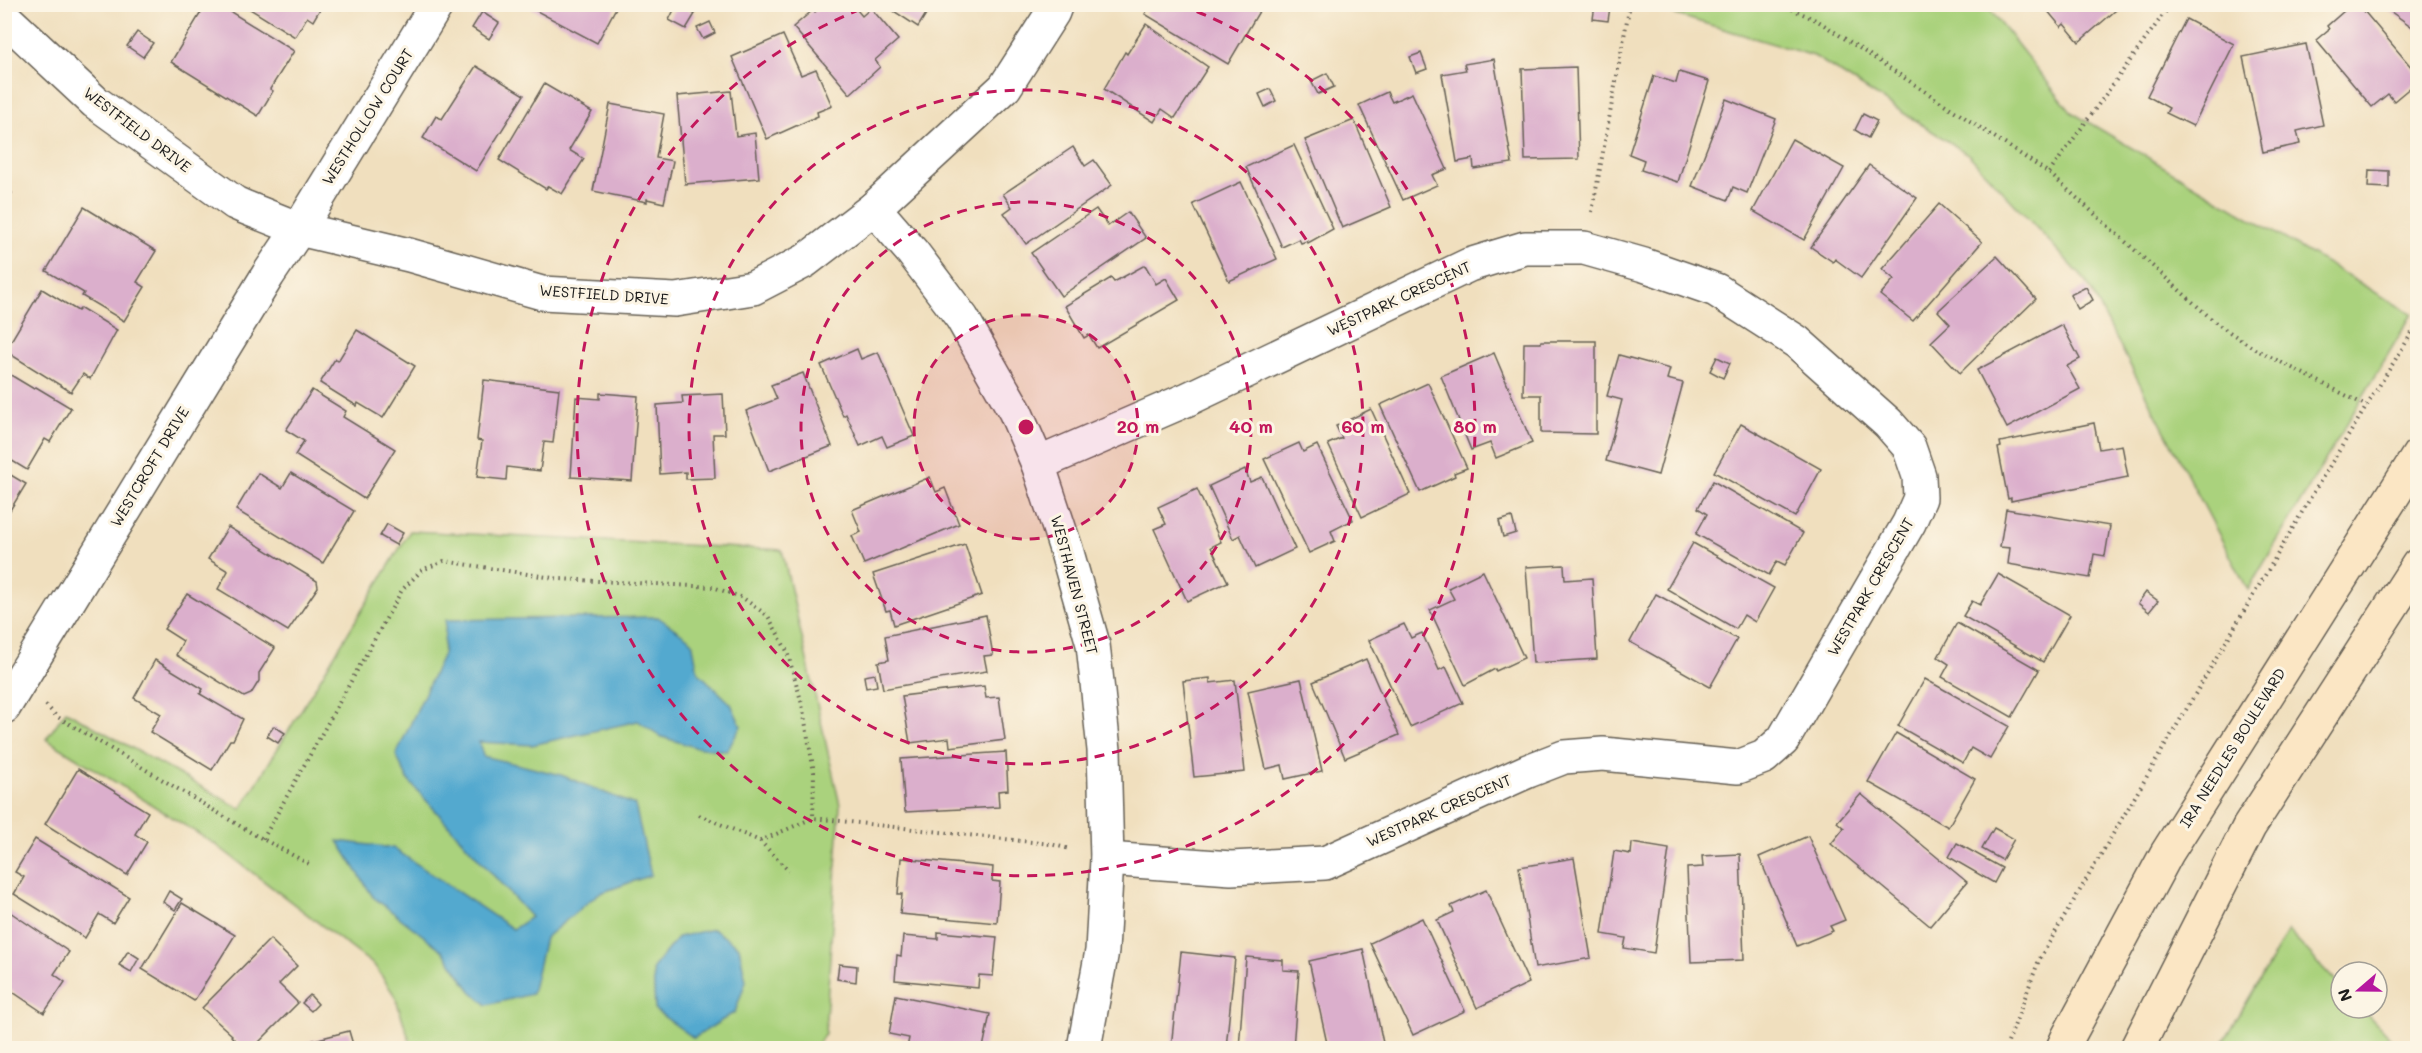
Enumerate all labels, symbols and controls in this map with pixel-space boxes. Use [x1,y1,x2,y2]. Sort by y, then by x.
street label: WESTHOLLOW COURT [317,44,417,188]
street label: WESTFIELD DRIVE [80,82,196,177]
street label: WESTPARK CRESCENT [1323,256,1474,340]
street label: WESTFIELD DRIVE [539,279,670,309]
street label: WESTCROFT DRIVE [105,402,193,530]
text: 20 m [1117,414,1159,438]
text: 40 m [1229,414,1273,438]
text: 60 m [1341,414,1385,438]
text: 80 m [1453,414,1497,438]
centre of rings [1016,417,1036,437]
street label: WESTHAVEN STREET [1047,513,1103,657]
street label: WESTPARK CRESCENT [1822,514,1918,659]
street label: IRA NEEDLES BOULEVARD [2175,664,2290,831]
street label: WESTPARK CRESCENT [1363,769,1514,851]
north arrow [2329,960,2389,1020]
text: N [2332,986,2356,1005]

